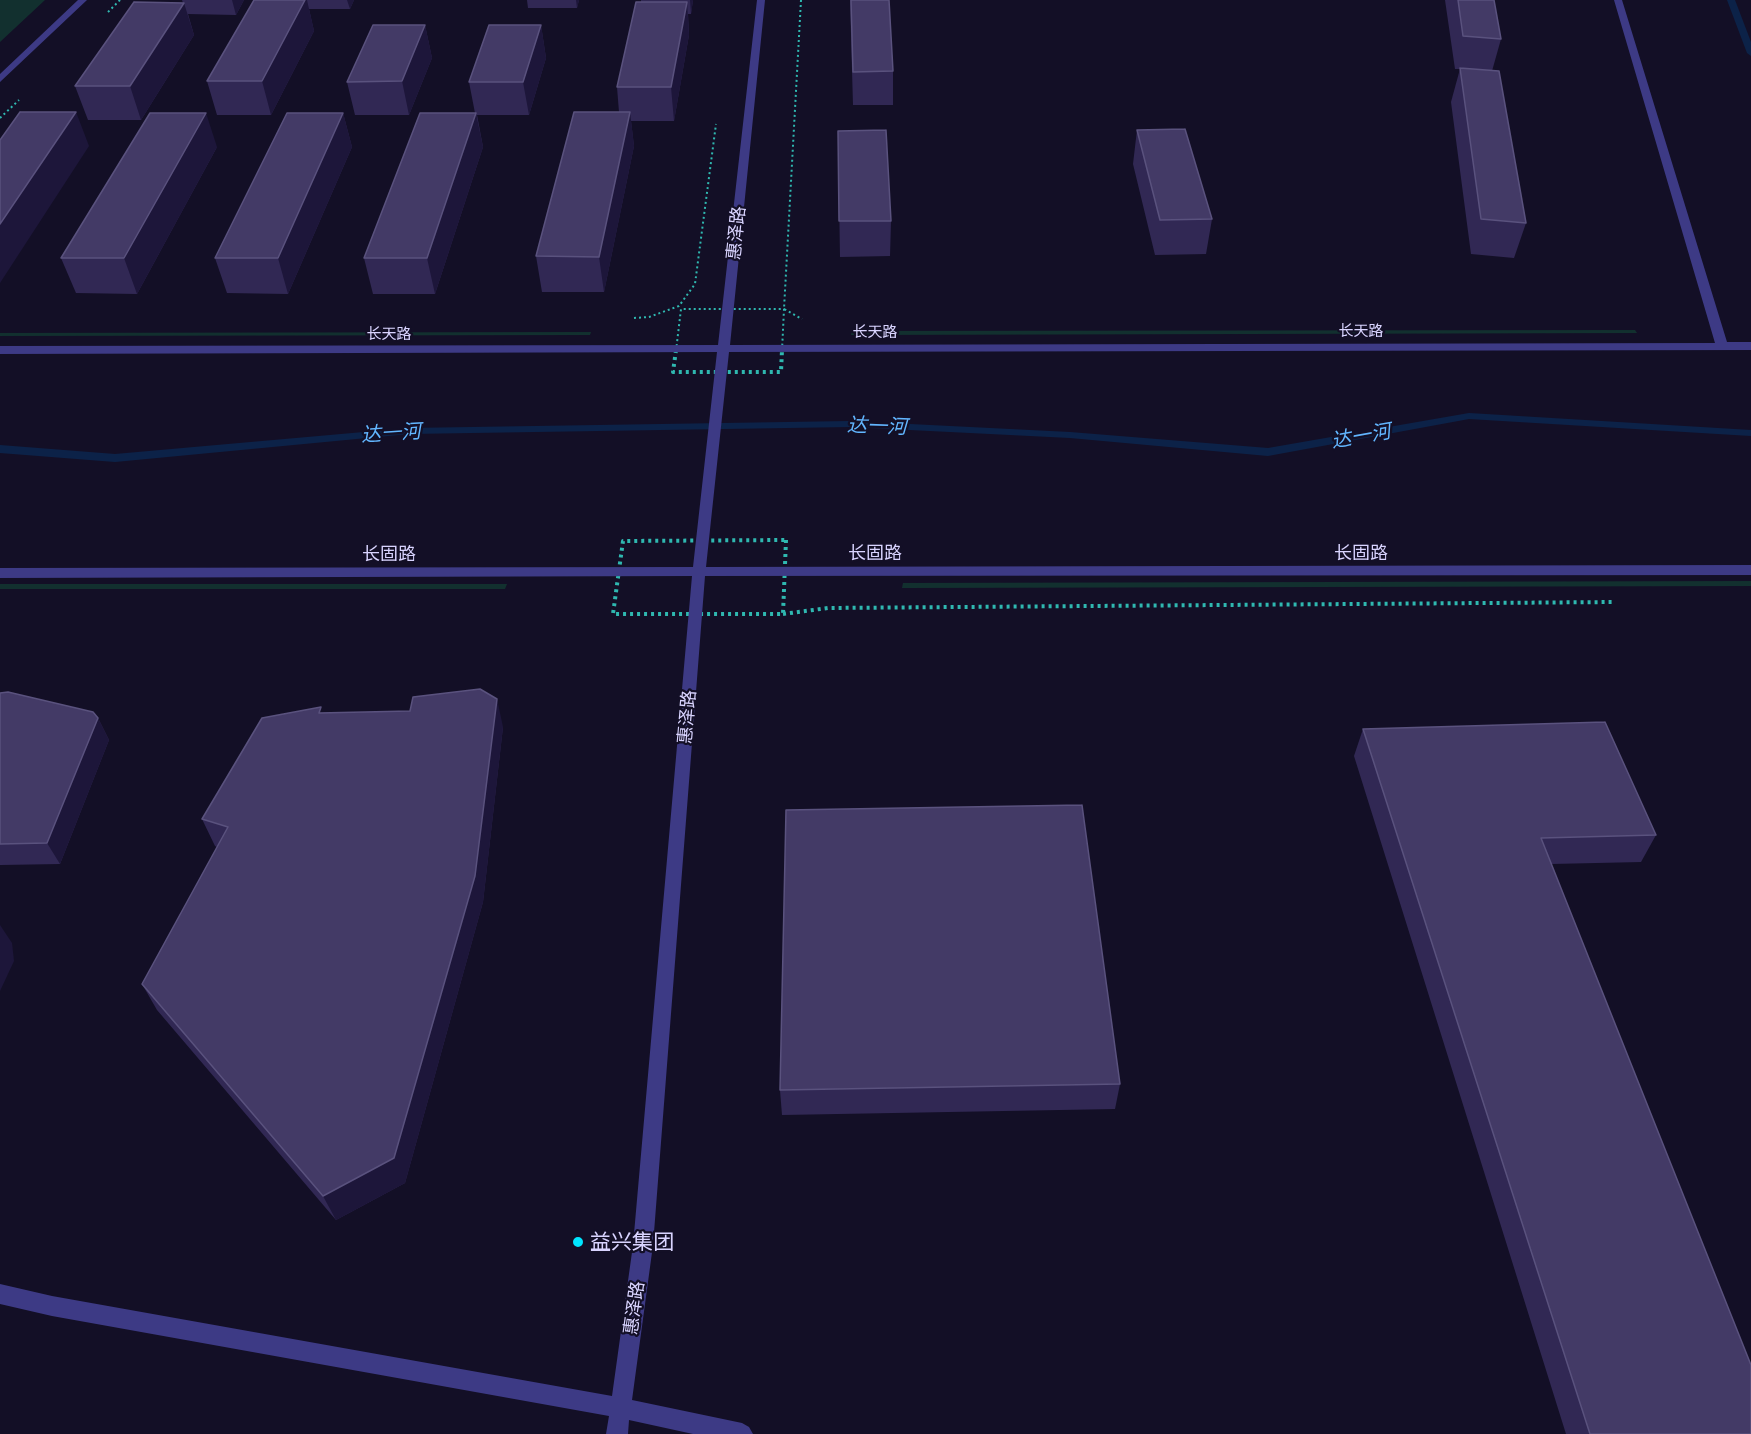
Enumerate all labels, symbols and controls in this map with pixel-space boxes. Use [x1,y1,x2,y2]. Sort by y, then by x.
street label: 惠泽路 [722,205,750,261]
street label: 长天路 [1339,322,1383,340]
street label: 长天路 [853,323,897,341]
street label: 长天路 [367,325,411,343]
water label: 达一河 [847,413,907,439]
water label: 达一河 [360,419,422,447]
water label: 达一河 [1329,419,1393,453]
street label: 长固路 [848,542,902,564]
street label: 长固路 [1334,542,1388,564]
street label: 长固路 [362,543,416,565]
street label: 惠泽路 [674,689,700,745]
place label: 益兴集团 [590,1229,674,1255]
marker: 益兴集团 [571,1235,585,1249]
street label: 惠泽路 [620,1280,648,1336]

